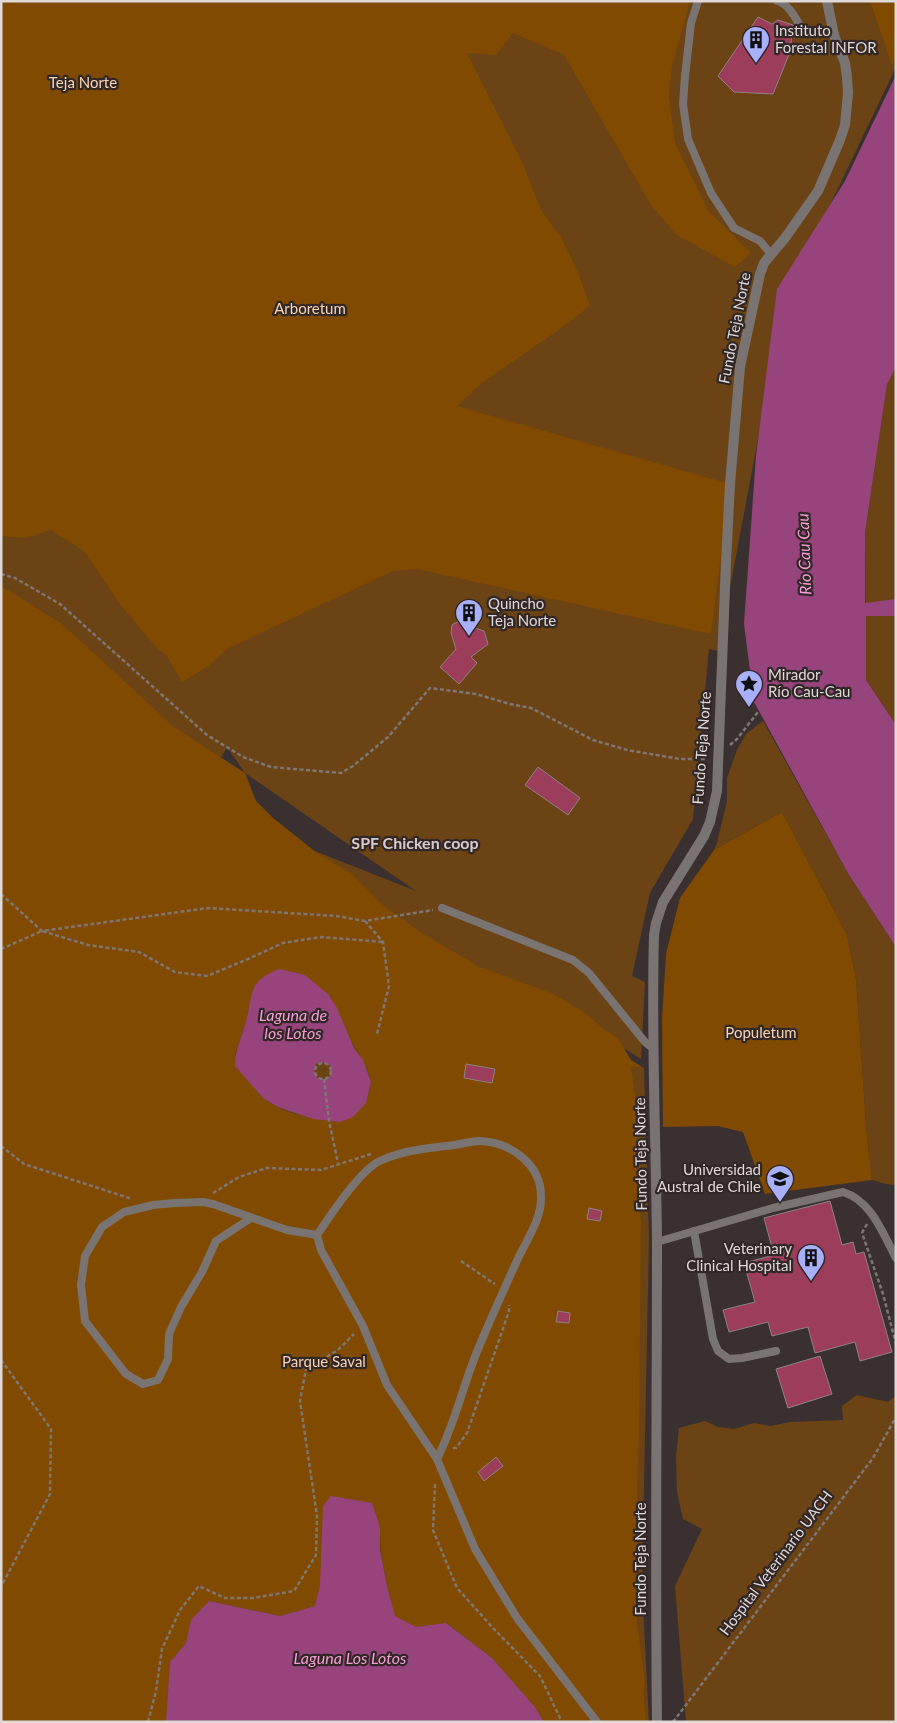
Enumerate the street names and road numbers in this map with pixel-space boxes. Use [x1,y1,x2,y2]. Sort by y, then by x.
street label: Fundo Teja Norte [714,270,754,385]
street label: Fundo Teja Norte [688,691,714,805]
street label: Fundo Teja Norte [630,1097,650,1211]
street label: Hospital Veterinario UACH [715,1487,835,1638]
street label: Fundo Teja Norte [631,1502,649,1616]

